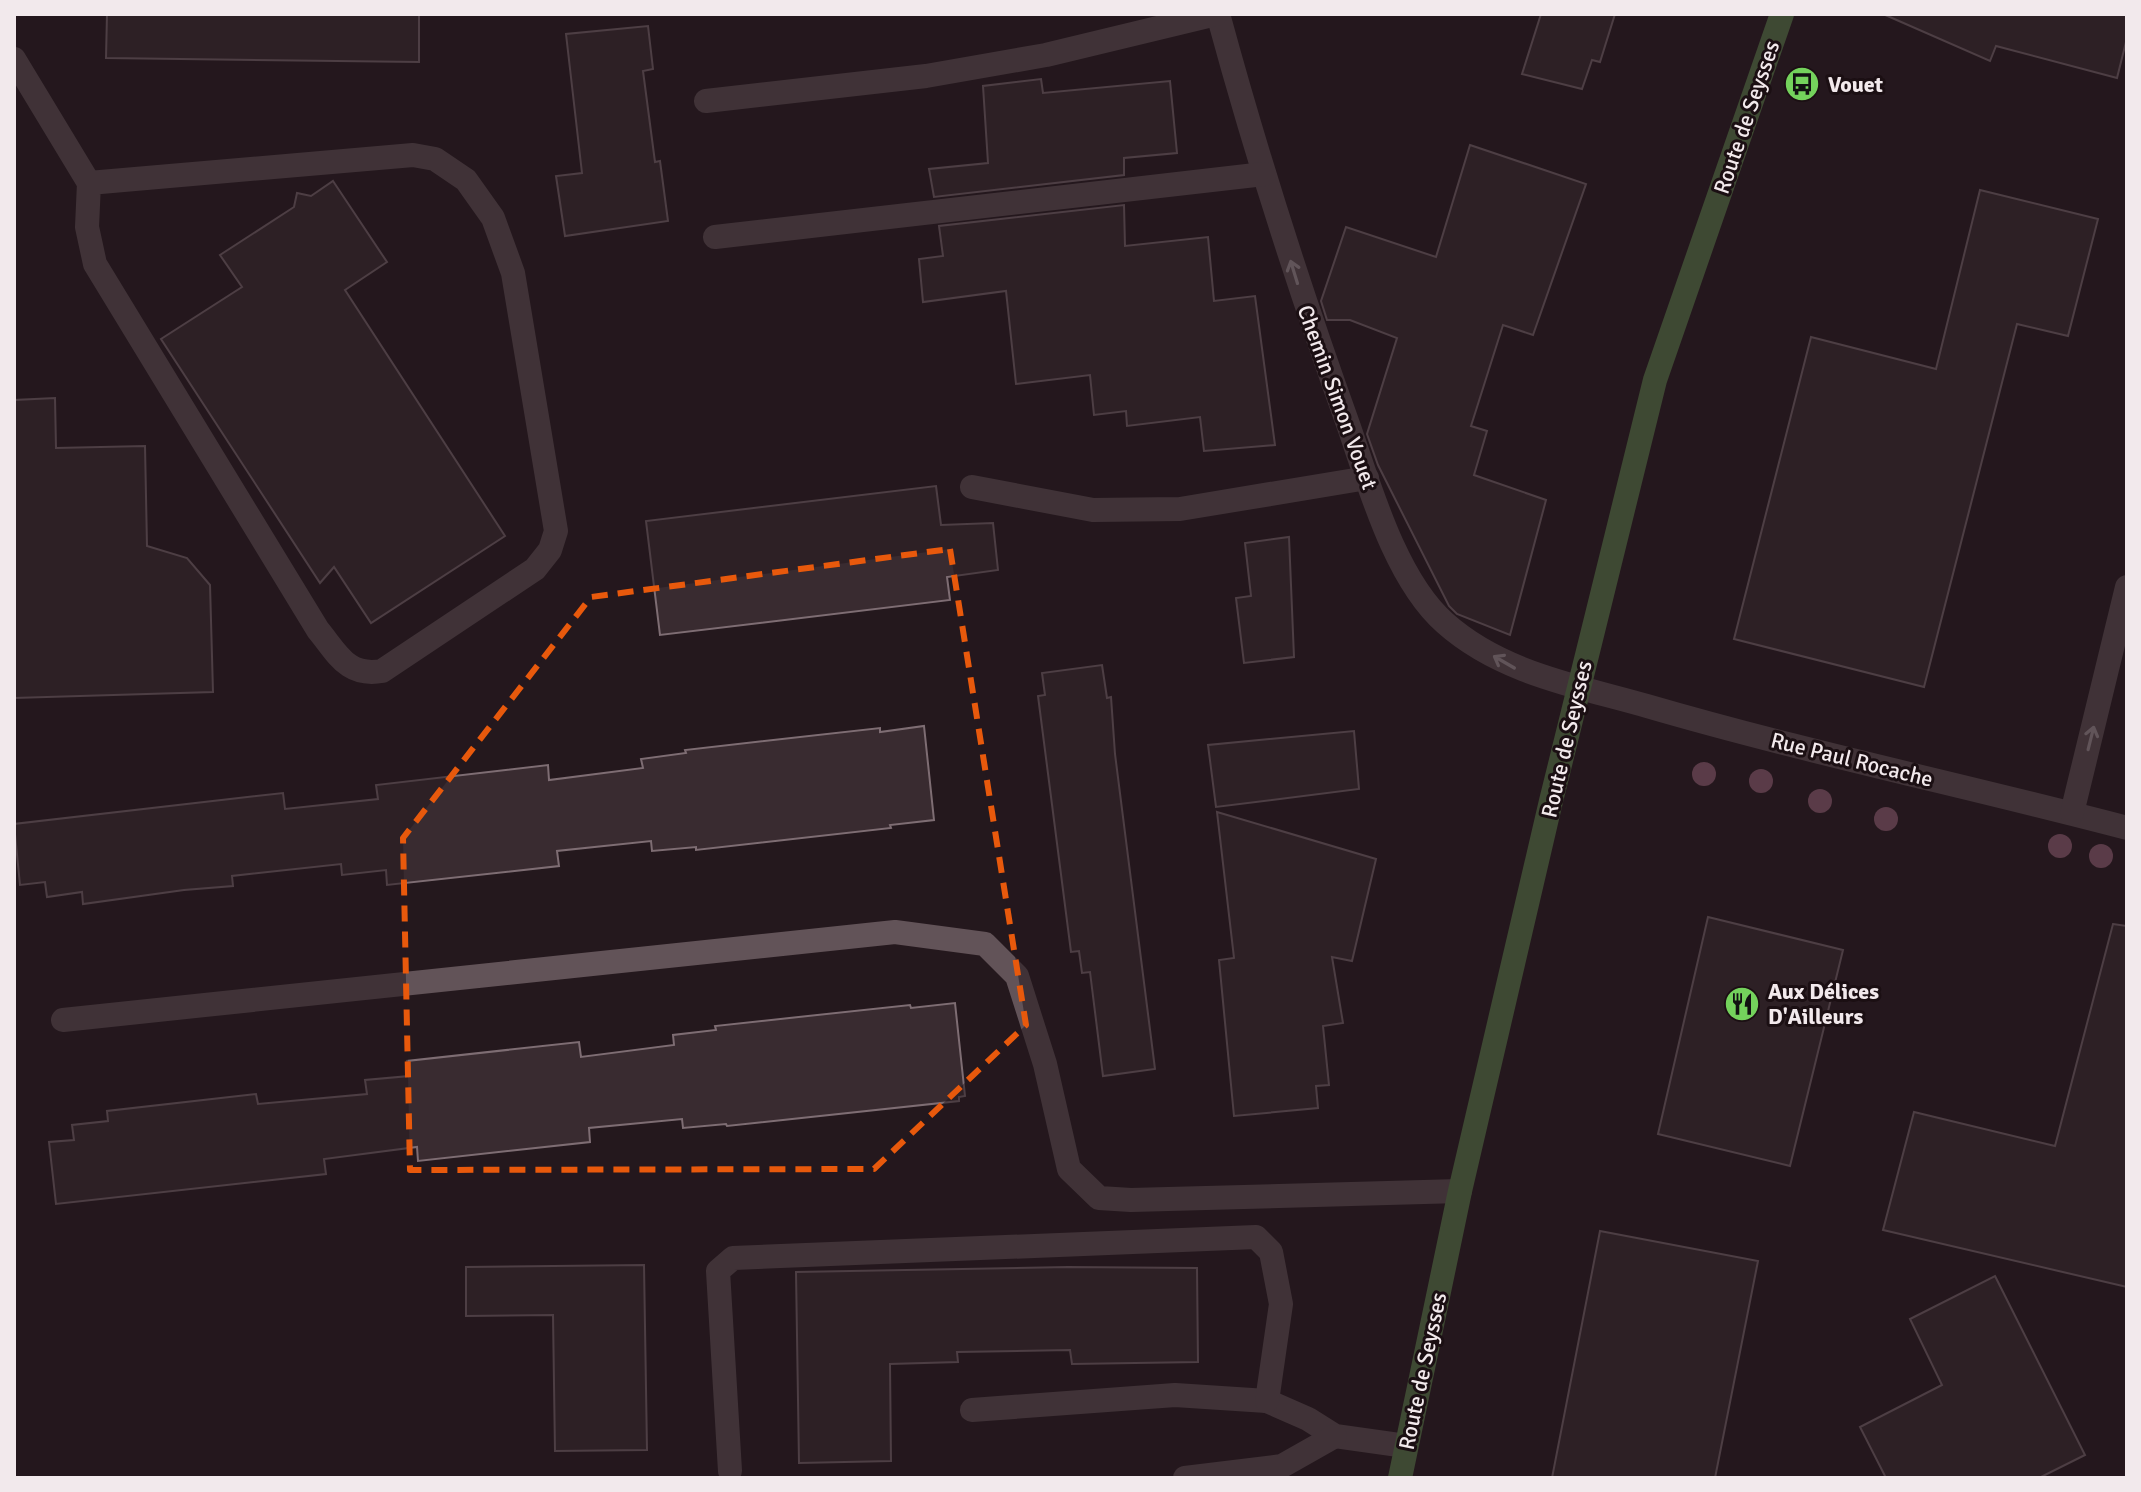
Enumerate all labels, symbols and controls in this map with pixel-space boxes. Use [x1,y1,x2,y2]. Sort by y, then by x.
street label: Route de Seysses [1708,37,1785,197]
bus stop icon: Vouet [1783,65,1821,103]
place label: Vouet [1828,71,1883,98]
one-way arrow [1286,259,1301,285]
street label: Chemin Simon Vouet [1292,301,1384,493]
one-way arrow [1493,654,1516,670]
street label: Route de Seysses [1535,658,1598,820]
one-way arrow [2084,725,2099,751]
street label: Rue Paul Rocache [1768,726,1936,793]
place label: Aux Délices D'Ailleurs [1768,978,1879,1030]
restaurant icon: Aux Délices D'Ailleurs [1723,985,1761,1023]
street label: Route de Seysses [1393,1290,1452,1452]

